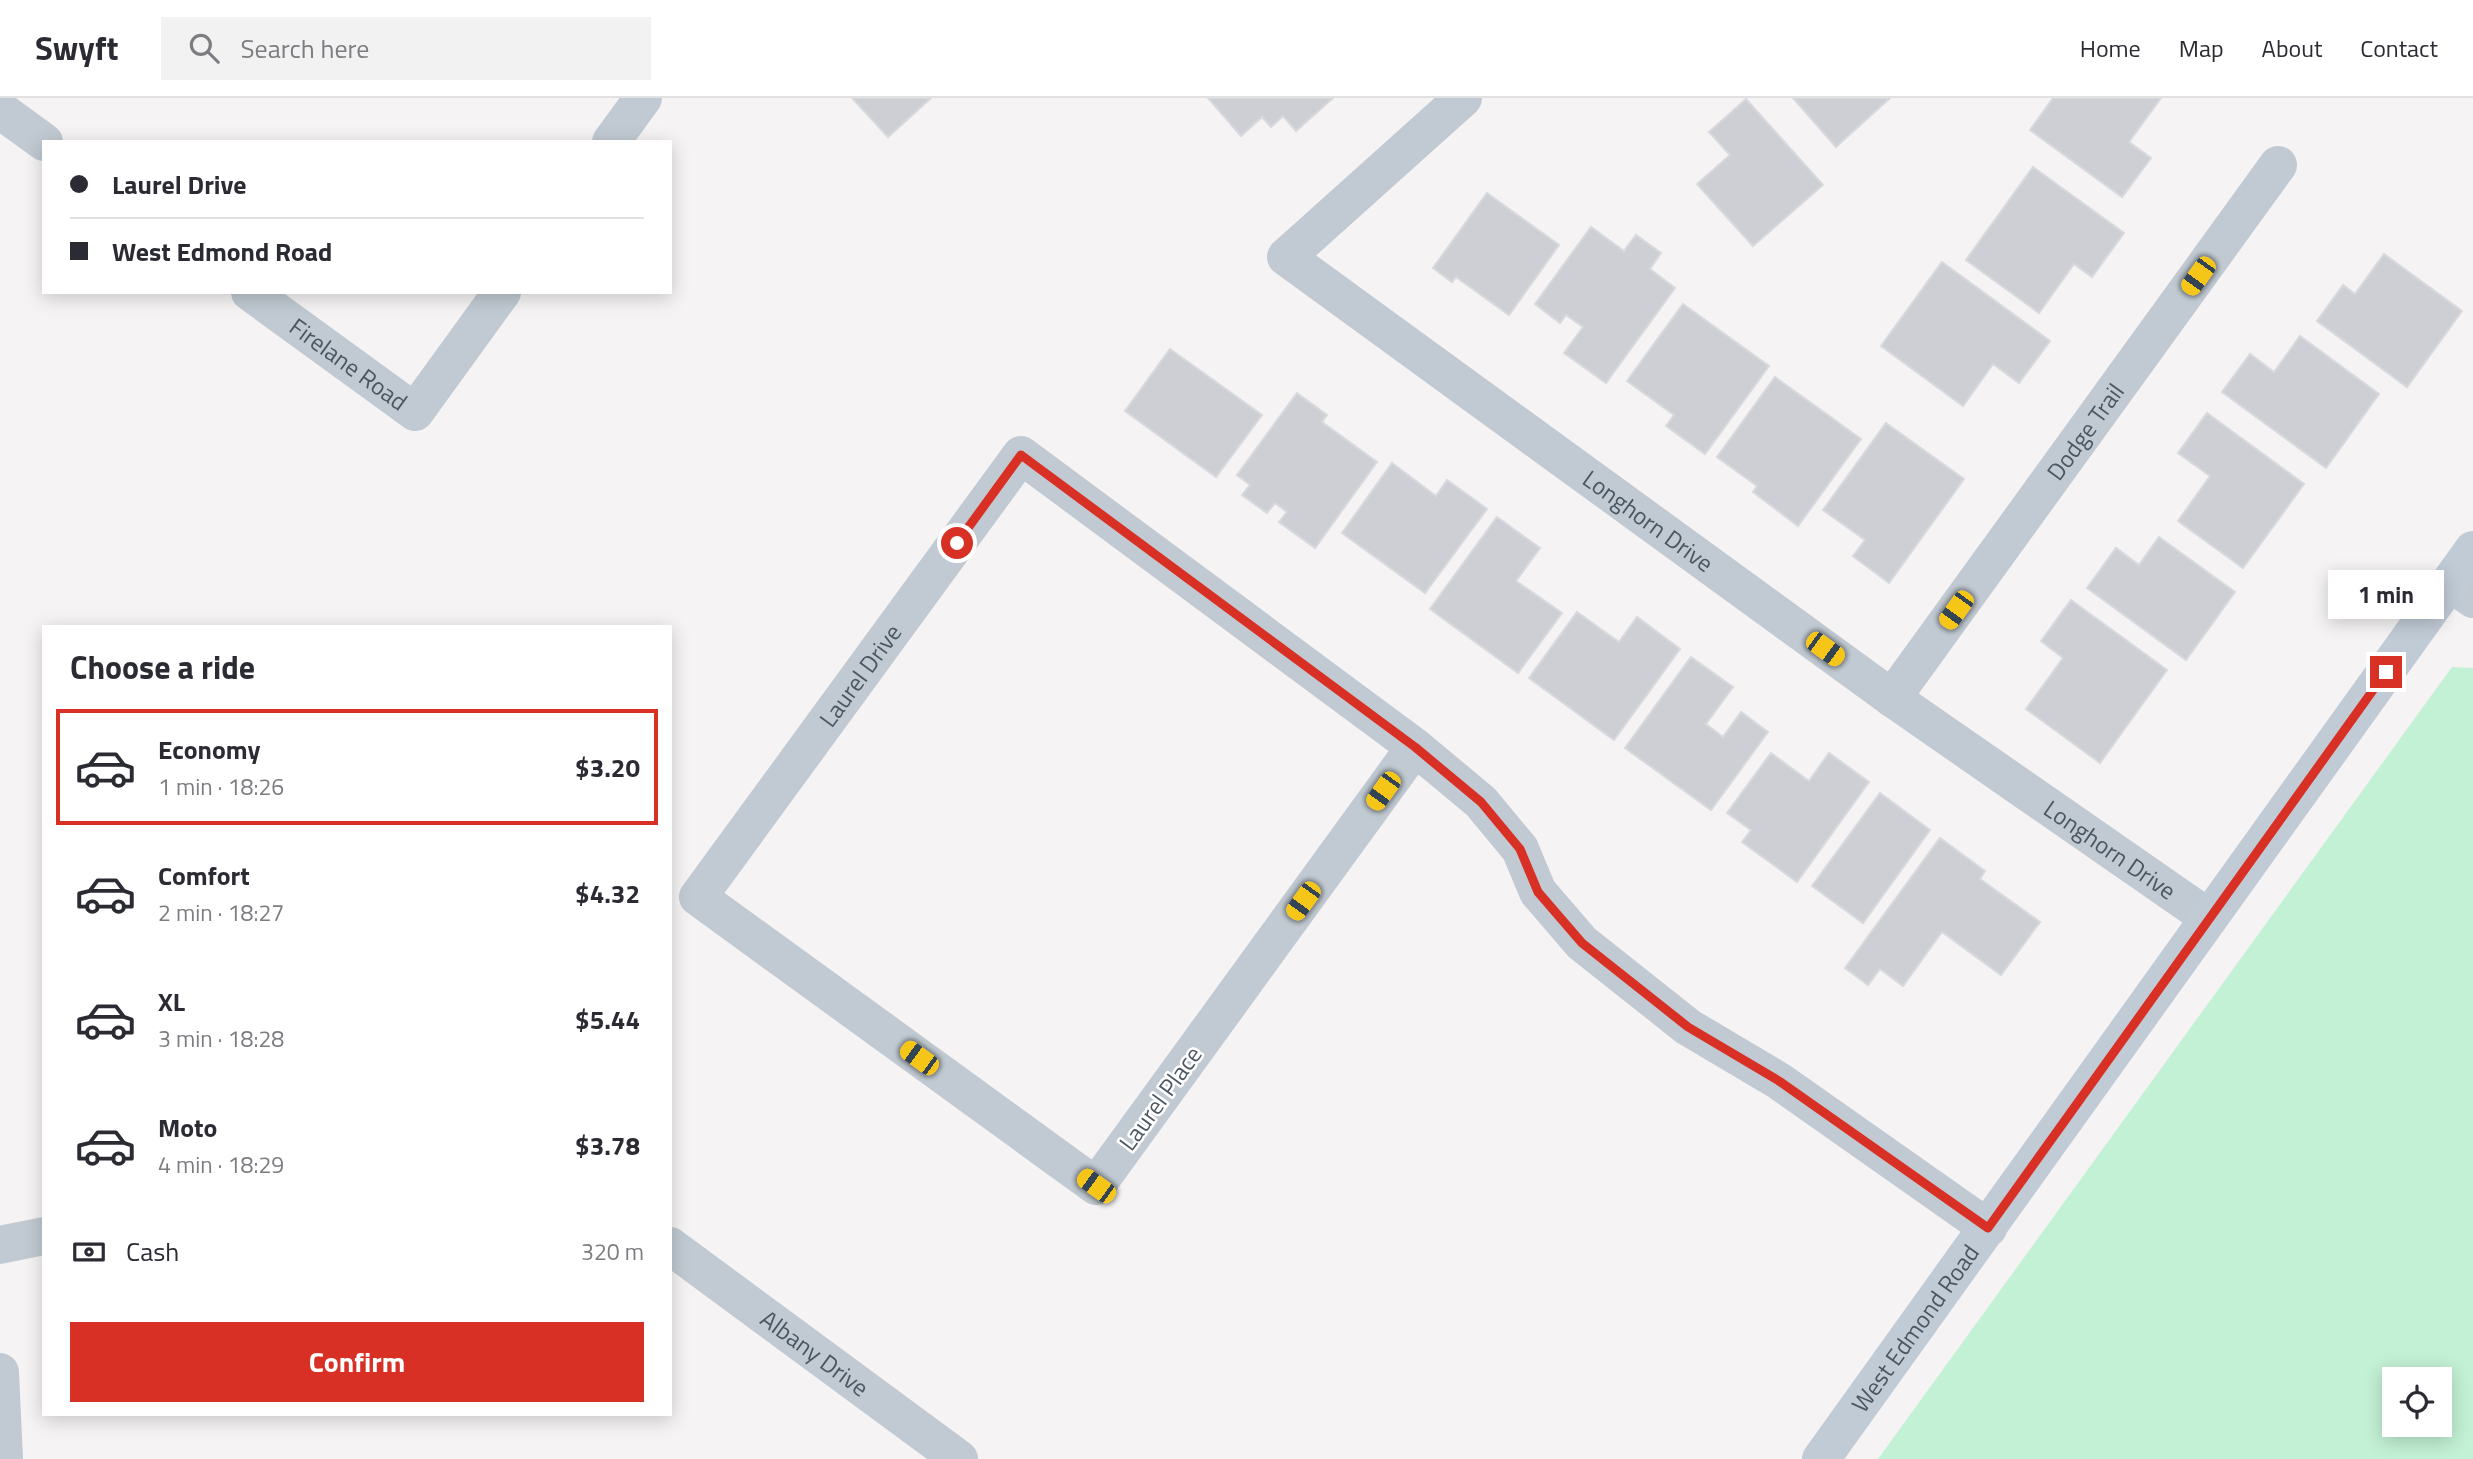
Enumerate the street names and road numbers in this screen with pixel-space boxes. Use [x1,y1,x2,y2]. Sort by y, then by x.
street label: Firelane Road [282,309,415,419]
street label: Dodge Trail [2037,375,2132,488]
street label: Longhorn Drive [1575,461,1721,580]
street label: Laurel Drive [810,616,910,734]
street label: Longhorn Drive [2037,791,2184,908]
street label: Laurel Place [1110,1038,1210,1158]
street label: West Edmond Road [1842,1237,1988,1420]
street label: Albany Drive [753,1301,877,1405]

